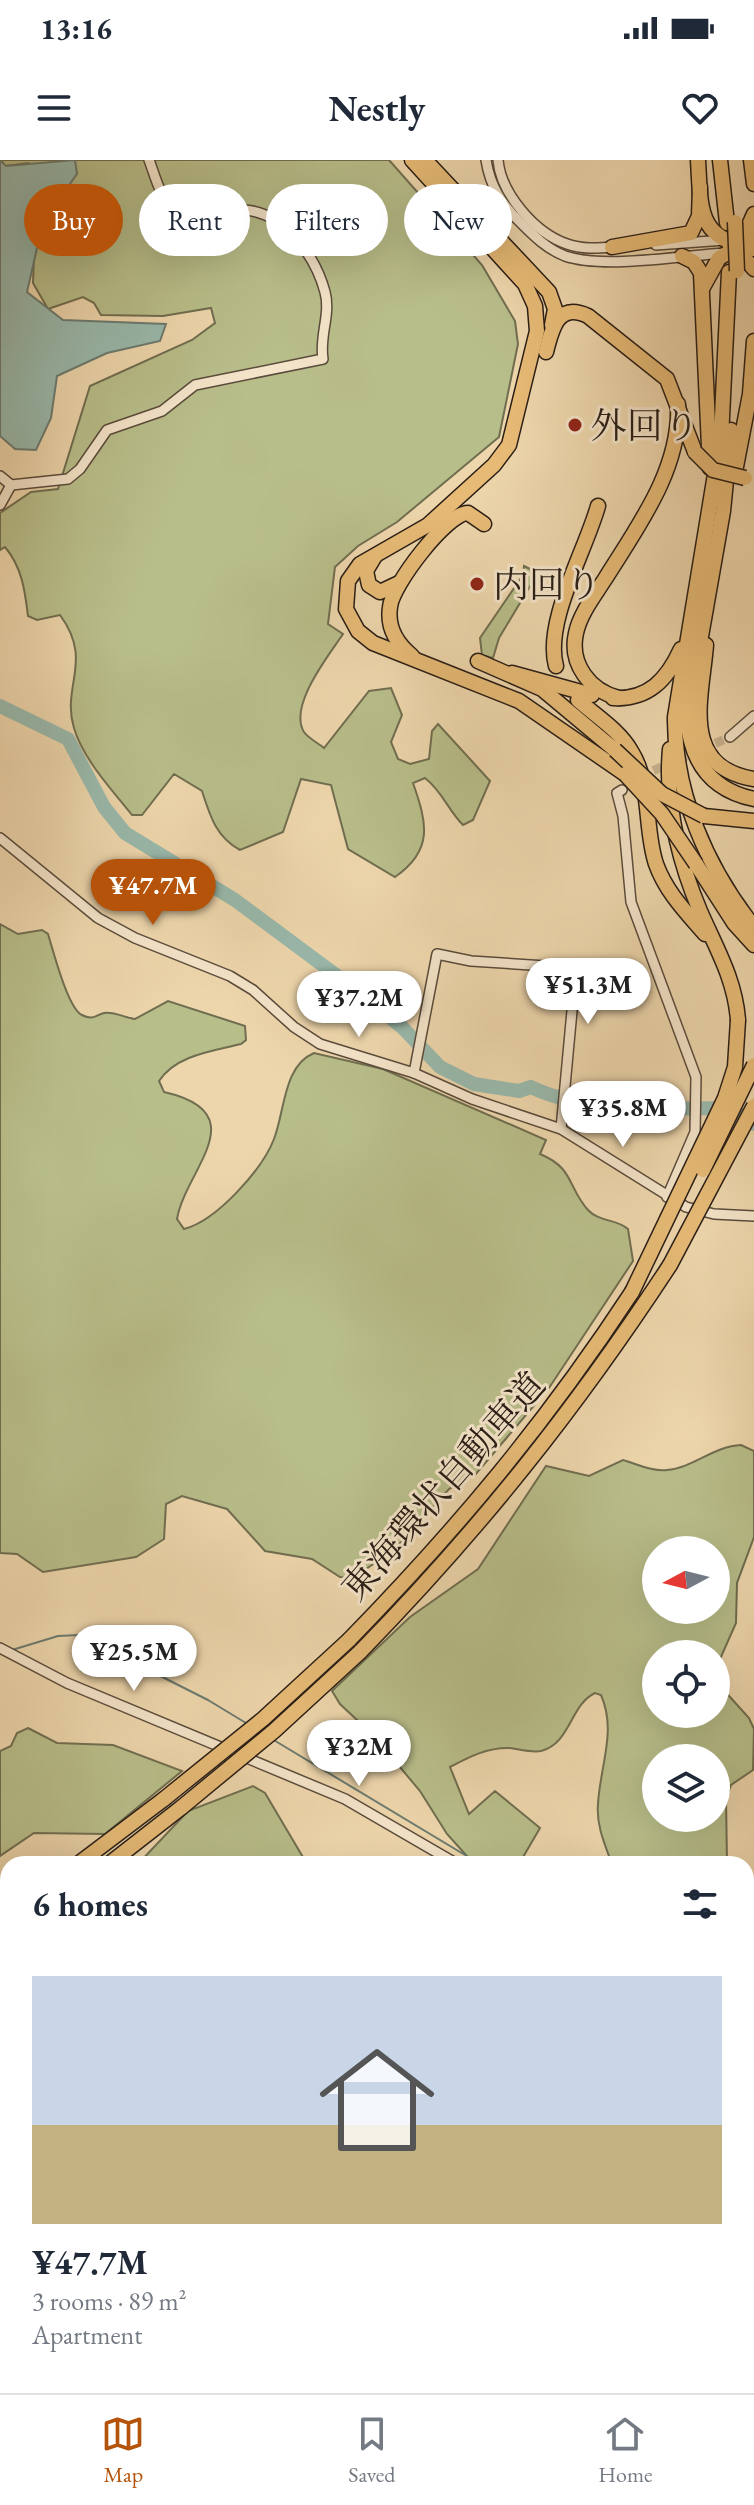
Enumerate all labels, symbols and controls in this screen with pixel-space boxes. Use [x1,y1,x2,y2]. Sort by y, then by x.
text: 13:16 [40,9,112,48]
text: Nestly [329,85,425,132]
icon: menu [32,86,76,130]
icon: heart [678,86,722,130]
chip: Buy [24,184,123,256]
chip: Rent [139,184,250,256]
chip: Filters [266,184,388,256]
chip: New [404,184,512,256]
place label: 外回り [591,402,699,449]
marker: 外回り [566,416,584,434]
place label: 内回り [493,561,601,608]
marker: 内回り [468,575,486,593]
pin: ¥47.7M [88,859,218,927]
text: ¥47.7M [109,868,197,902]
pin: ¥51.3M [523,958,653,1026]
text: ¥51.3M [544,967,632,1001]
pin: ¥37.2M [294,971,424,1039]
text: ¥37.2M [315,980,403,1014]
pin: ¥35.8M [558,1081,688,1149]
text: ¥35.8M [579,1090,667,1124]
street label: 東海環状自動車道 [331,1362,555,1610]
north arrow [642,1536,730,1624]
map controls [642,1536,730,1832]
pin: ¥25.5M [69,1625,199,1693]
text: ¥25.5M [90,1634,178,1668]
button: locate [642,1640,730,1728]
pin: ¥32M [312,1720,406,1788]
text: ¥32M [325,1729,393,1763]
button: layers [642,1744,730,1832]
text: 6 homes [32,1882,148,1926]
icon: filters [678,1882,722,1926]
icon: home [305,2028,449,2172]
text: ¥47.7M [32,2240,148,2284]
text: 3 rooms · 89 m² [32,2284,187,2318]
text: Apartment [32,2318,142,2352]
tab: Map [101,2412,145,2489]
tab: Saved [348,2412,395,2489]
tab: Home [598,2412,653,2489]

